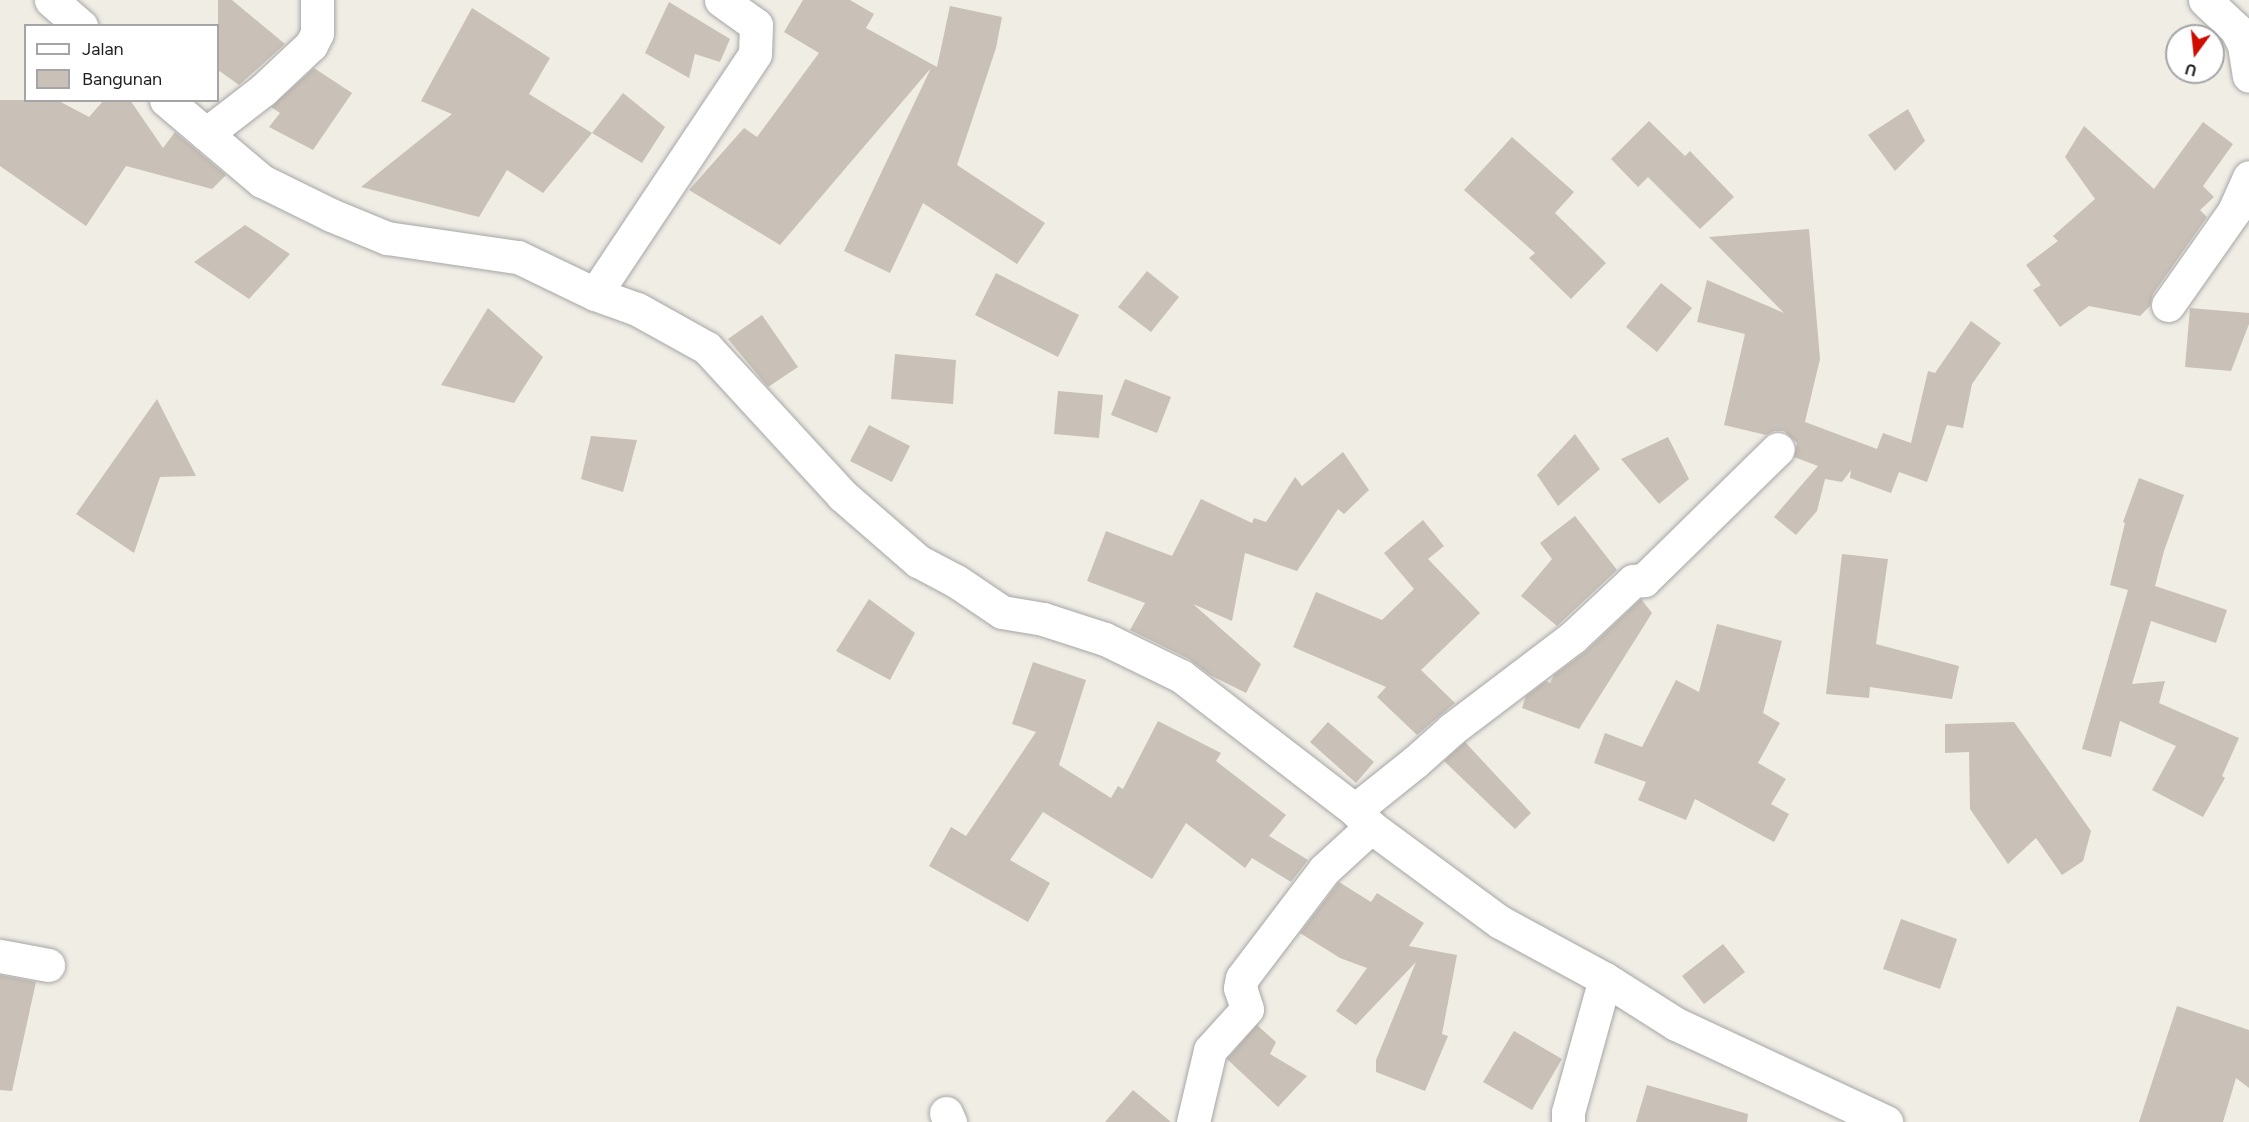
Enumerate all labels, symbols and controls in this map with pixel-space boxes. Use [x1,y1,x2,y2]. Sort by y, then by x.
legend [24,24,219,102]
north arrow [2165,24,2225,84]
text: Jalan [82,38,124,60]
text: U [2183,59,2199,81]
text: Bangunan [82,68,162,90]

